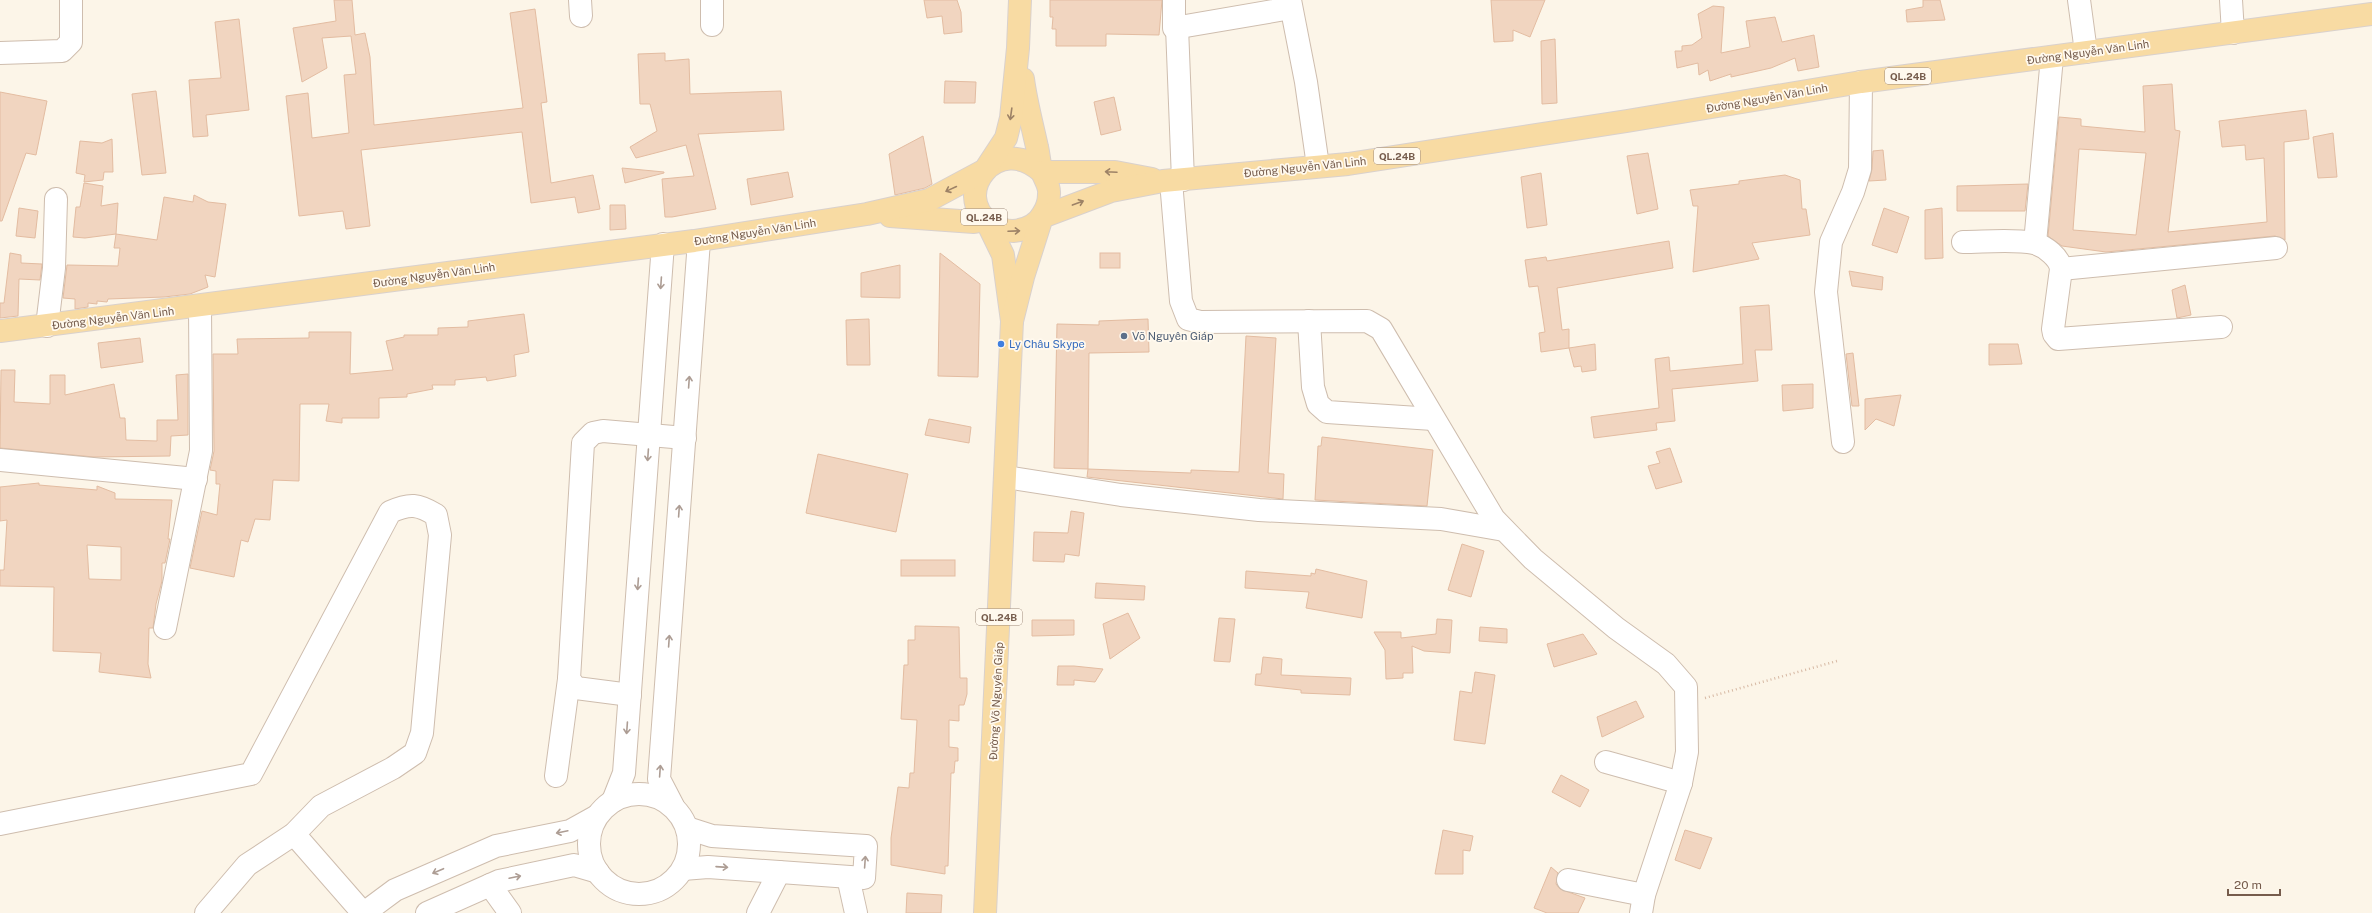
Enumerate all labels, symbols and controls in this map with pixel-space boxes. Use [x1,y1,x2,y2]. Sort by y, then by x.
street label: Đường Nguyễn Văn Linh [2026,37,2150,67]
road number: QL.24B [1885,68,1931,84]
street label: Đường Nguyễn Văn Linh [1705,81,1829,115]
one-way arrow [1007,107,1015,120]
road number: QL.24B [1374,148,1420,164]
street label: Đường Nguyễn Văn Linh [1243,155,1367,179]
one-way arrow [1105,168,1118,176]
one-way arrow [945,186,957,193]
one-way arrow [1071,198,1083,206]
road number: QL.24B [961,209,1007,225]
street label: Đường Nguyễn Văn Linh [693,216,817,248]
one-way arrow [1007,227,1020,234]
street label: Đường Nguyễn Văn Linh [372,260,496,290]
one-way arrow [657,276,664,289]
street label: Đường Nguyễn Văn Linh [51,305,175,331]
place label: Võ Nguyên Giáp [1132,330,1214,342]
marker: Võ Nguyên Giáp [1119,331,1129,341]
place label: Ly Châu Skype [1009,338,1085,350]
marker: Ly Châu Skype [996,339,1006,349]
one-way arrow [685,376,692,389]
one-way arrow [644,448,651,461]
one-way arrow [676,505,683,518]
one-way arrow [635,577,642,590]
road number: QL.24B [976,609,1022,625]
one-way arrow [666,635,673,648]
street label: Đường Võ Nguyên Giáp [987,641,1005,760]
one-way arrow [624,721,631,734]
one-way arrow [656,765,663,778]
one-way arrow [556,829,569,837]
one-way arrow [862,856,869,869]
one-way arrow [715,864,728,871]
one-way arrow [433,868,445,875]
scale bar [2228,871,2280,897]
one-way arrow [508,873,521,881]
text: 20 m [2234,878,2262,892]

